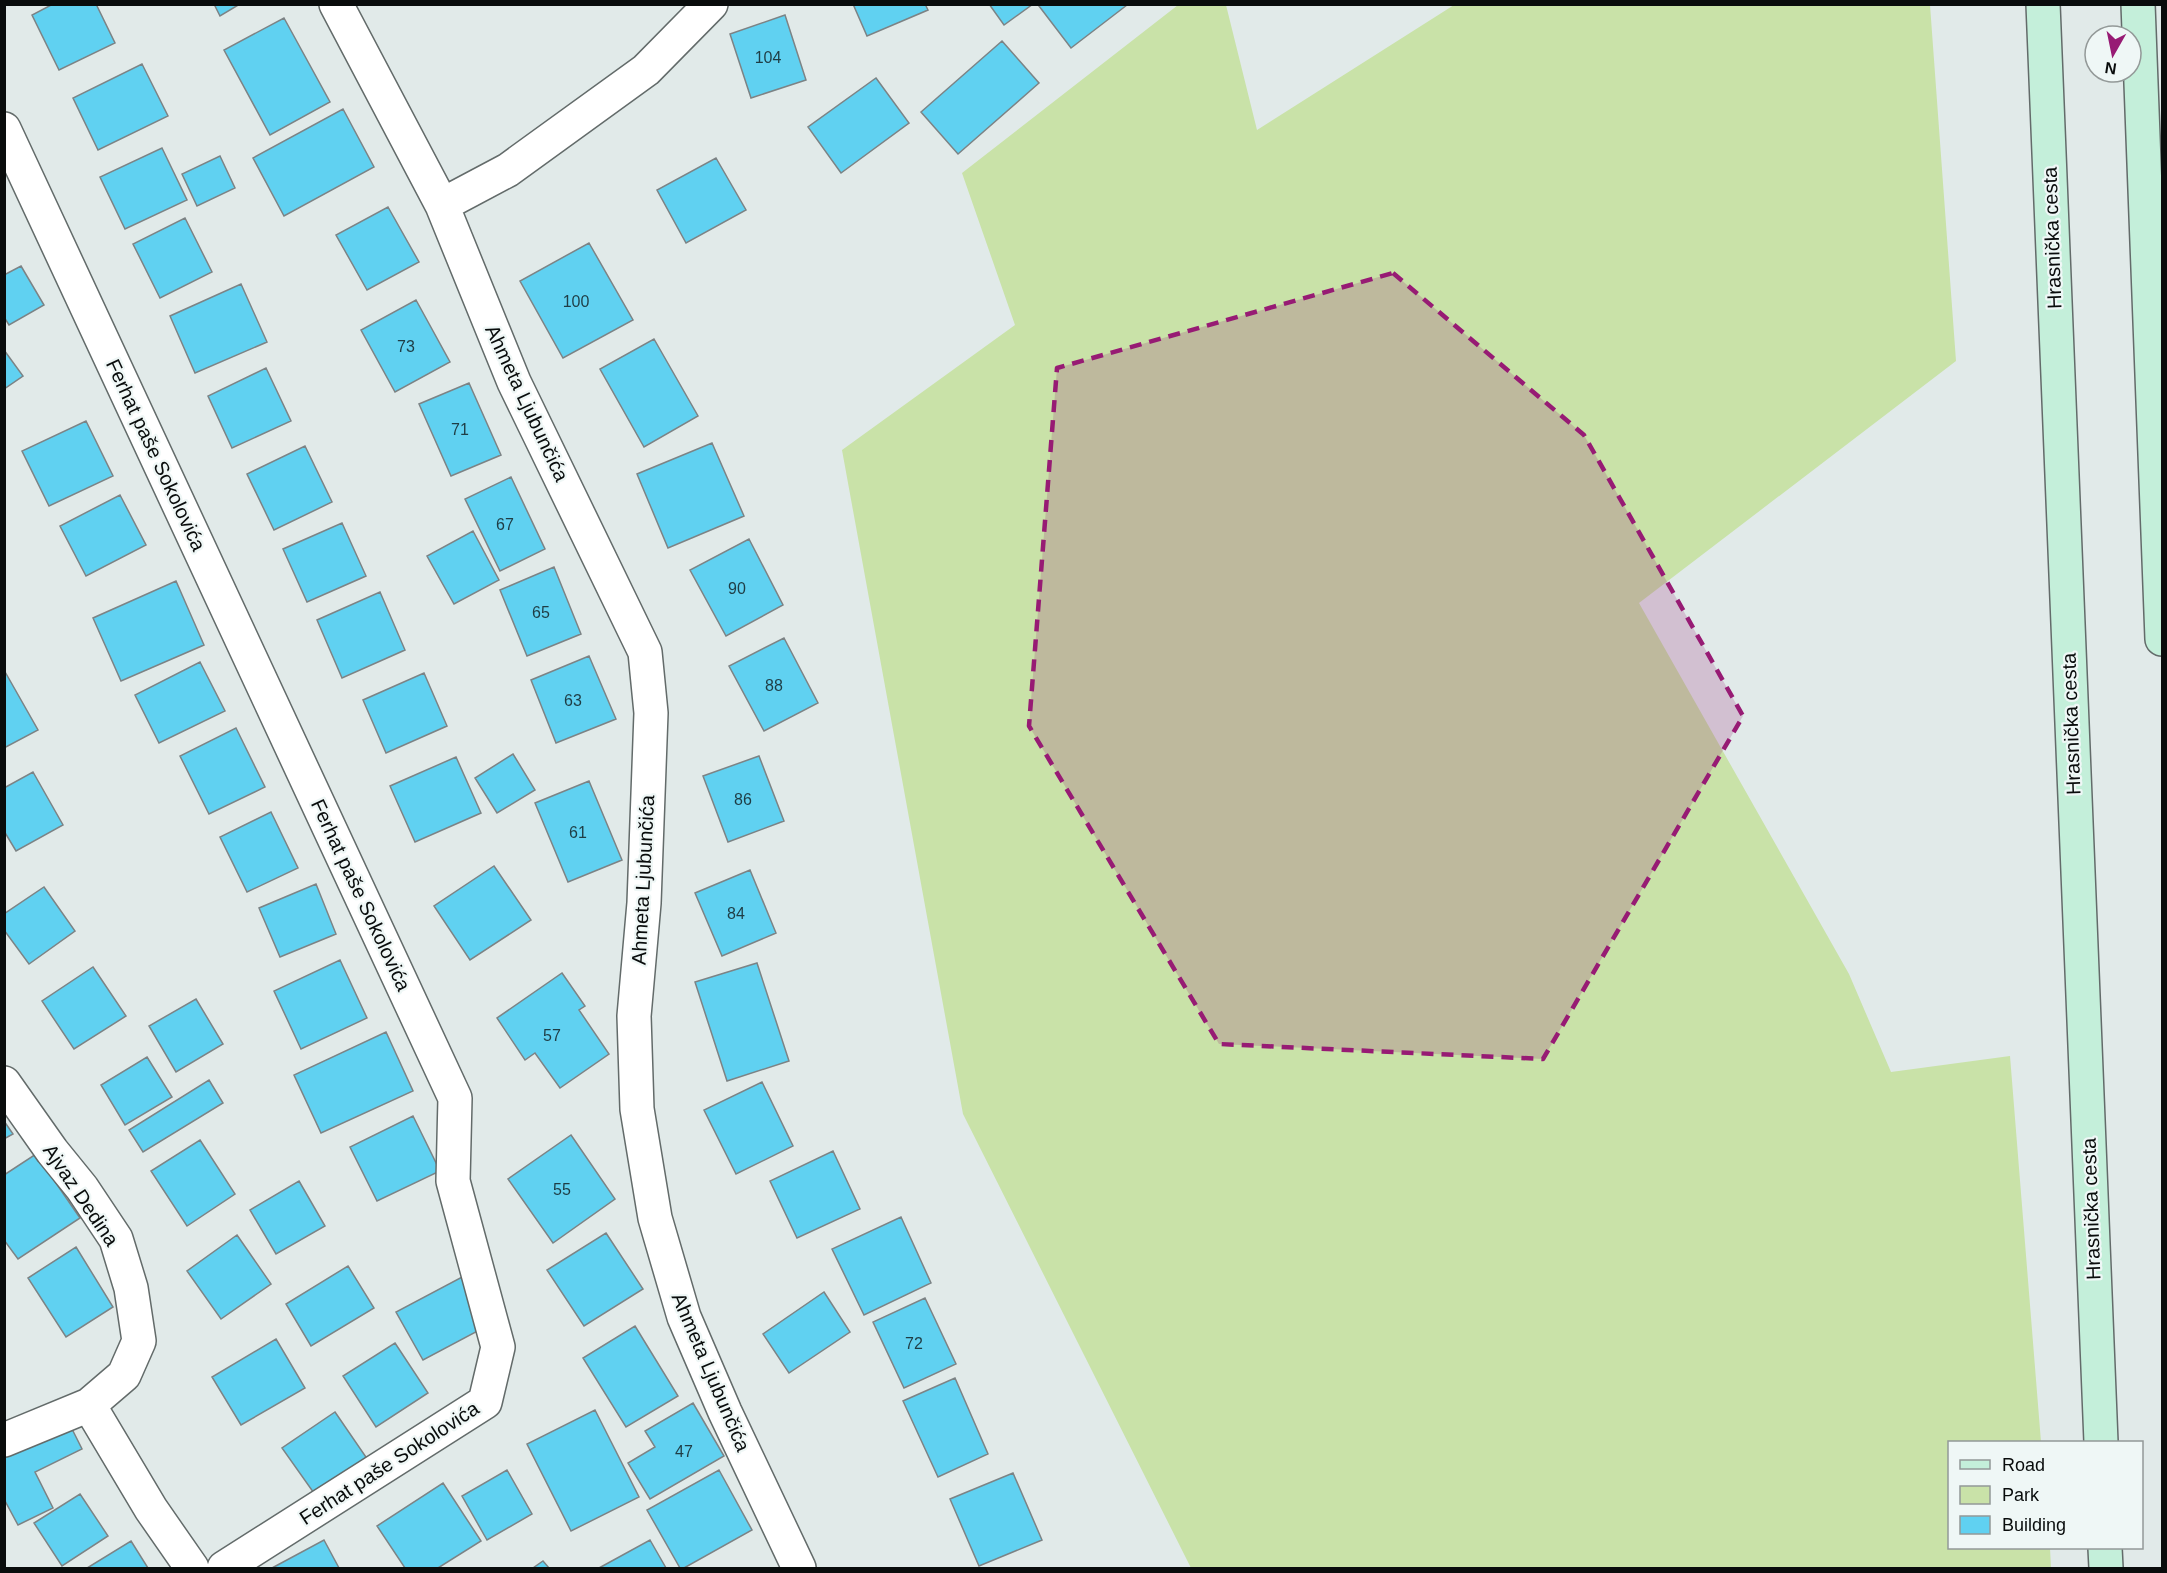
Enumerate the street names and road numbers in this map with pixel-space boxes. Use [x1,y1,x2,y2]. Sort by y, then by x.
street label: Hrasnička cesta [2038,166,2065,309]
street label: Ahmeta Ljubunčića [481,321,573,486]
street label: Ferhat paše Sokolovića [102,356,211,555]
street label: Hrasnička cesta [2057,652,2084,795]
street label: Ahmeta Ljubunčića [628,794,658,966]
street label: Ferhat paše Sokolovića [307,796,416,995]
street label: Hrasnička cesta [2077,1137,2104,1280]
street label: Ajvaz Dedina [39,1140,124,1251]
street label: Ahmeta Ljubunčića [668,1289,755,1455]
street label: Ferhat paše Sokolovića [295,1396,483,1529]

